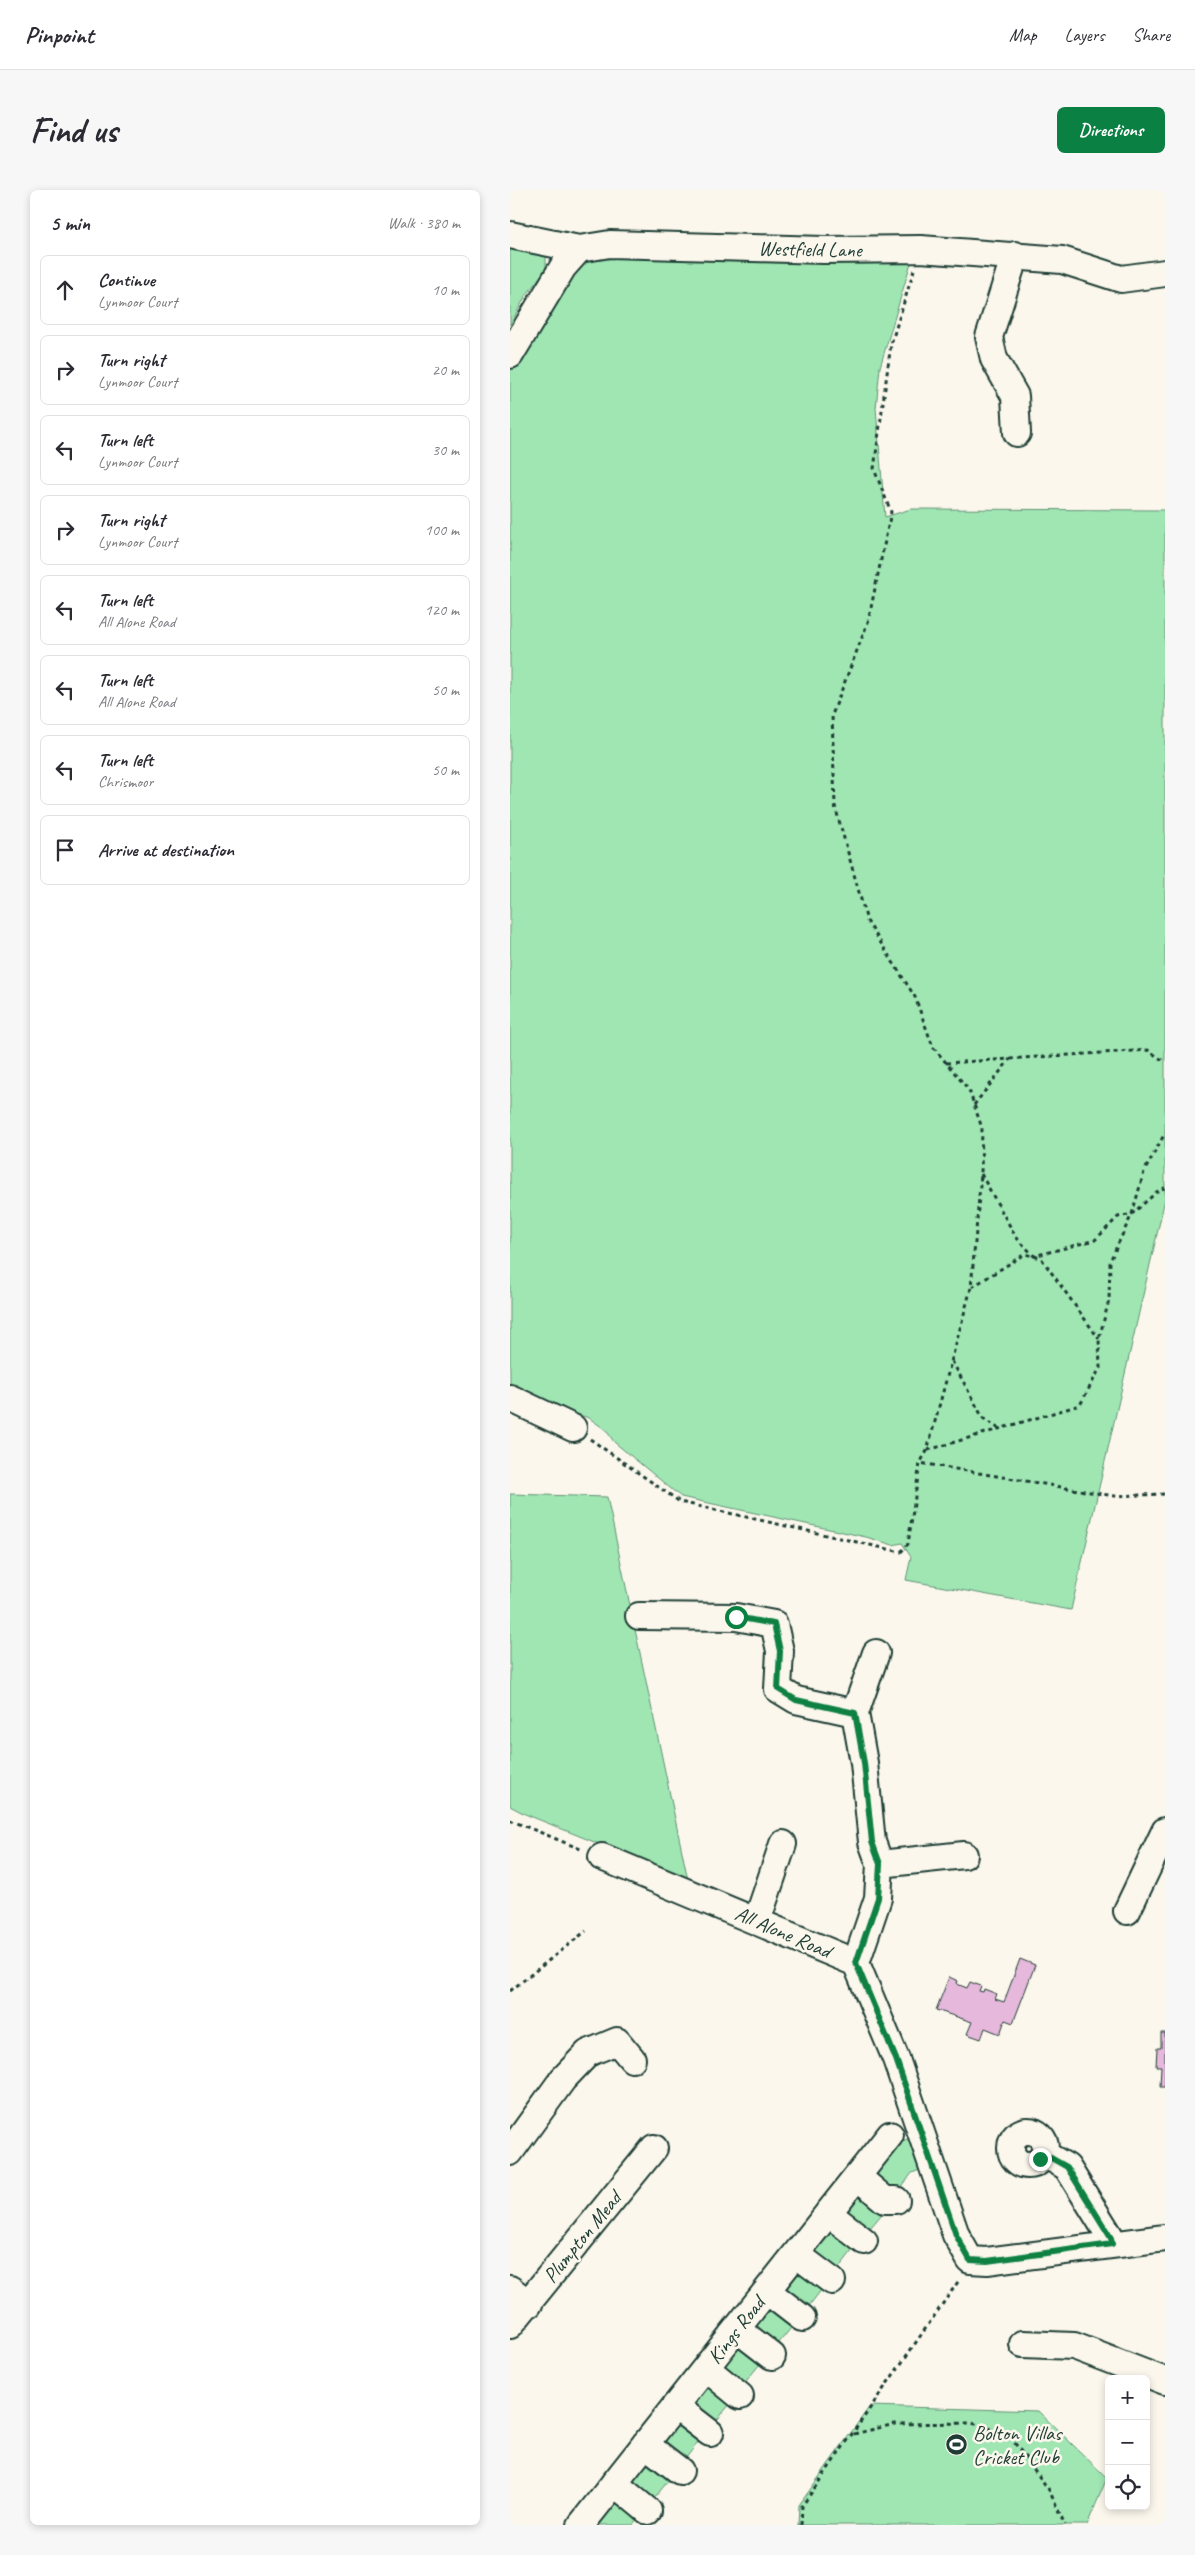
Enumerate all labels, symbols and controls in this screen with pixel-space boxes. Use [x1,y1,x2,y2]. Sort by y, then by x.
text: Pinpoint [25,20,94,50]
text: Map [1009,24,1037,46]
text: Layers [1065,24,1104,46]
text: Share [1132,24,1170,46]
button: Directions [1057,107,1165,153]
text: Find us [30,108,117,153]
text: 5 min [50,210,90,236]
text: Walk · 380 m [388,213,460,233]
street label: Westfield Lane [758,235,864,263]
text: Continue [98,268,155,292]
icon: ahead [51,276,79,304]
text: 10 m [432,280,459,300]
text: Lynmoor Court [98,292,177,312]
text: Turn right [98,348,165,372]
icon: right [51,356,79,384]
text: 20 m [432,360,459,380]
text: Lynmoor Court [98,372,177,392]
text: Turn left [98,428,153,452]
icon: left [51,436,79,464]
text: 30 m [432,440,459,460]
text: Lynmoor Court [98,452,177,472]
text: Turn right [98,508,165,532]
icon: right [51,516,79,544]
text: 100 m [425,520,459,540]
text: Lynmoor Court [98,532,177,552]
text: Turn left [98,588,153,612]
icon: left [51,596,79,624]
text: 120 m [425,600,459,620]
text: All Alone Road [98,612,175,632]
text: Turn left [98,668,153,692]
icon: left [51,676,79,704]
text: 50 m [432,680,459,700]
text: All Alone Road [98,692,175,712]
text: Turn left [98,748,153,772]
icon: left [51,756,79,784]
text: 50 m [432,760,459,780]
text: Chrismoor [98,772,153,792]
icon: arrive [51,836,79,864]
text: Arrive at destination [98,838,234,862]
route start [725,1606,748,1629]
street label: All Alone Road [731,1900,838,1965]
route end [1029,2148,1052,2171]
street label: Plumpton Mead [537,2184,629,2288]
street label: Kings Road [702,2288,773,2369]
map controls [1105,2375,1150,2510]
button: + [1105,2375,1150,2420]
place label: Bolton Villas Cricket Club [973,2420,1063,2470]
button: − [1105,2420,1150,2465]
sports icon: Bolton Villas Cricket Club [945,2433,969,2457]
button: locate [1105,2465,1150,2510]

